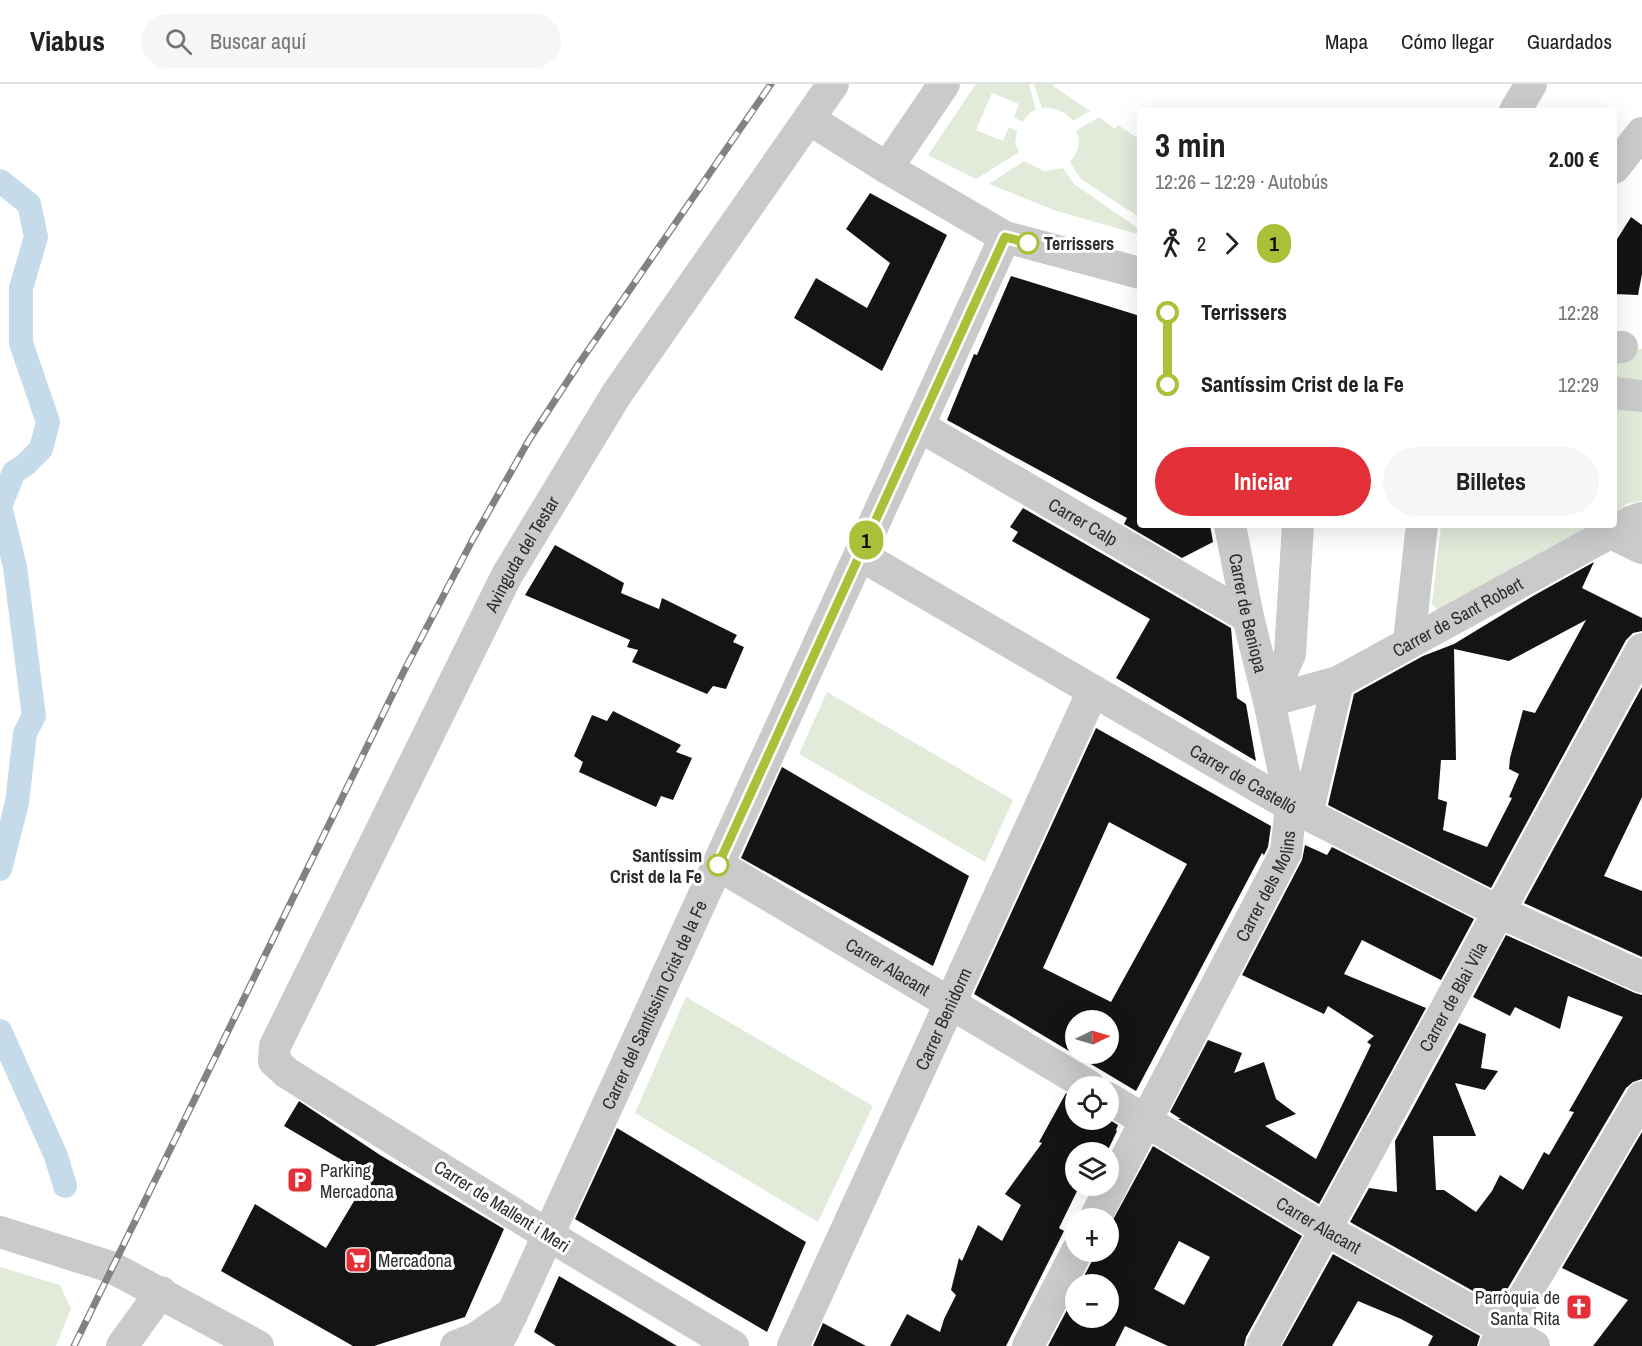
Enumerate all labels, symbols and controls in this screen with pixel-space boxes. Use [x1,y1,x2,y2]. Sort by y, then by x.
search box [141,14,561,68]
text: Viabus [30,22,105,60]
icon: search [162,25,195,58]
text: Buscar aquí [210,26,306,56]
text: Mapa [1325,27,1368,56]
text: Cómo llegar [1401,27,1494,56]
text: Guardados [1527,27,1612,56]
text: 3 min [1155,123,1226,167]
text: 2.00 € [1549,144,1599,174]
text: 12:26 – 12:29 · Autobús [1155,168,1328,195]
icon: walk [1155,227,1188,260]
icon: forward [1215,227,1248,260]
text: 1 [1269,229,1279,258]
text: 2 [1197,230,1206,257]
place label: Terrissers [1044,231,1114,256]
marker: Terrissers [1017,232,1039,254]
text: Terrissers [1201,297,1287,327]
text: 12:28 [1558,299,1599,326]
text: Santíssim Crist de la Fe [1201,369,1404,399]
text: 12:29 [1558,371,1599,398]
button: Iniciar [1155,447,1371,516]
button: Billetes [1383,447,1599,516]
street label: Avinguda del Testar [478,491,565,617]
street label: Carrer Calp [1044,491,1123,551]
line badge: 1 [846,520,886,560]
text: 1 [861,526,871,555]
street label: Carrer de Beniopa [1223,551,1274,675]
street label: Carrer de Sant Robert [1388,571,1527,662]
street label: Carrer de Castelló [1186,737,1301,819]
street label: Carrer dels Molins [1229,829,1301,946]
place label: Santíssim Crist de la Fe [610,843,702,889]
marker: Santíssim Crist de la Fe [707,854,729,876]
street label: Carrer del Santíssim Crist de la Fe [595,896,712,1113]
street label: Carrer Alacant [841,931,935,1001]
street label: Carrer de Blai Vila [1413,937,1493,1056]
street label: Carrer Benidorm [909,963,977,1074]
north arrow [1065,1010,1119,1064]
map controls [1065,1010,1119,1328]
button: locate [1065,1076,1119,1130]
button: layers [1065,1142,1119,1196]
street label: Carrer de Mallent i Meri [429,1154,575,1258]
place label: Parking Mercadona [320,1158,394,1204]
parking icon: Parking Mercadona [285,1165,315,1195]
street label: Carrer Alacant [1272,1190,1366,1259]
button: + [1065,1208,1119,1262]
supermarket icon: Mercadona [343,1245,373,1275]
place label: Mercadona [378,1248,452,1273]
button: − [1065,1274,1119,1328]
place label: Parròquia de Santa Rita [1475,1285,1560,1331]
church icon: Parròquia de Santa Rita [1564,1292,1594,1322]

